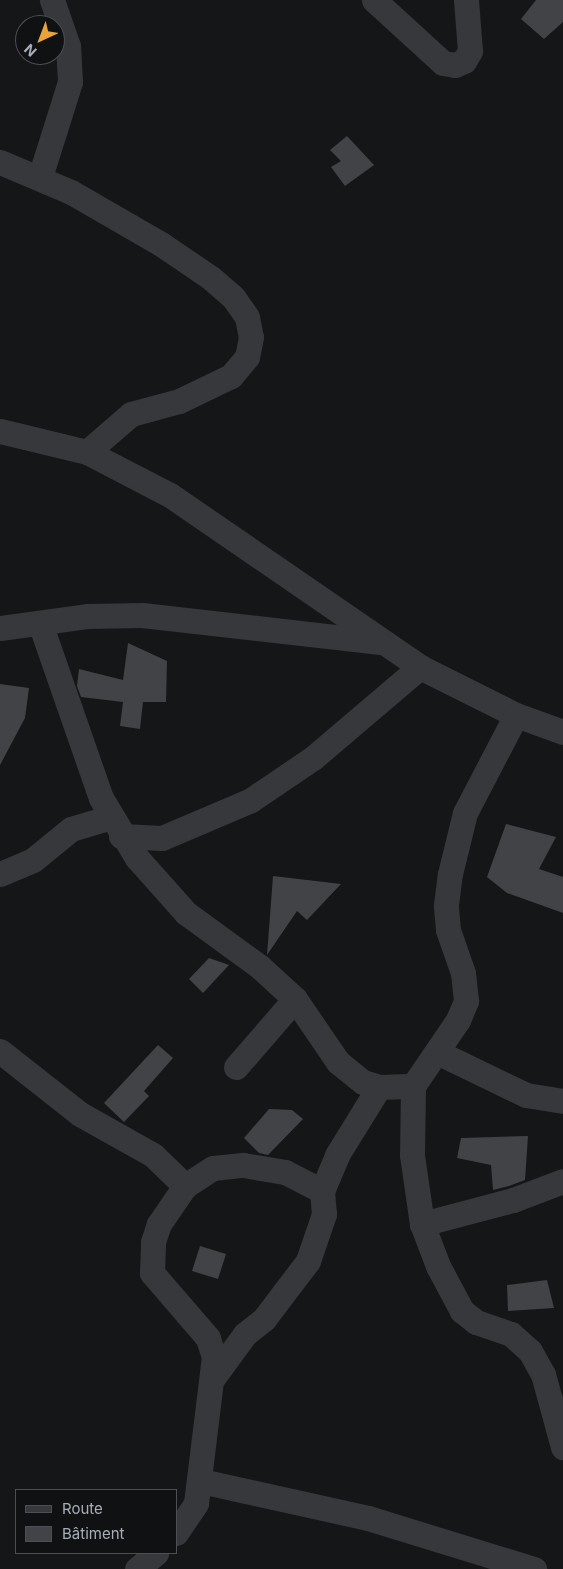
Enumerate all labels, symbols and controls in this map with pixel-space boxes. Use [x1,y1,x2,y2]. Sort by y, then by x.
north arrow [15,15,65,65]
text: N [20,41,40,60]
legend [15,1489,178,1554]
text: Route [62,1499,103,1518]
text: Bâtiment [62,1524,124,1543]

